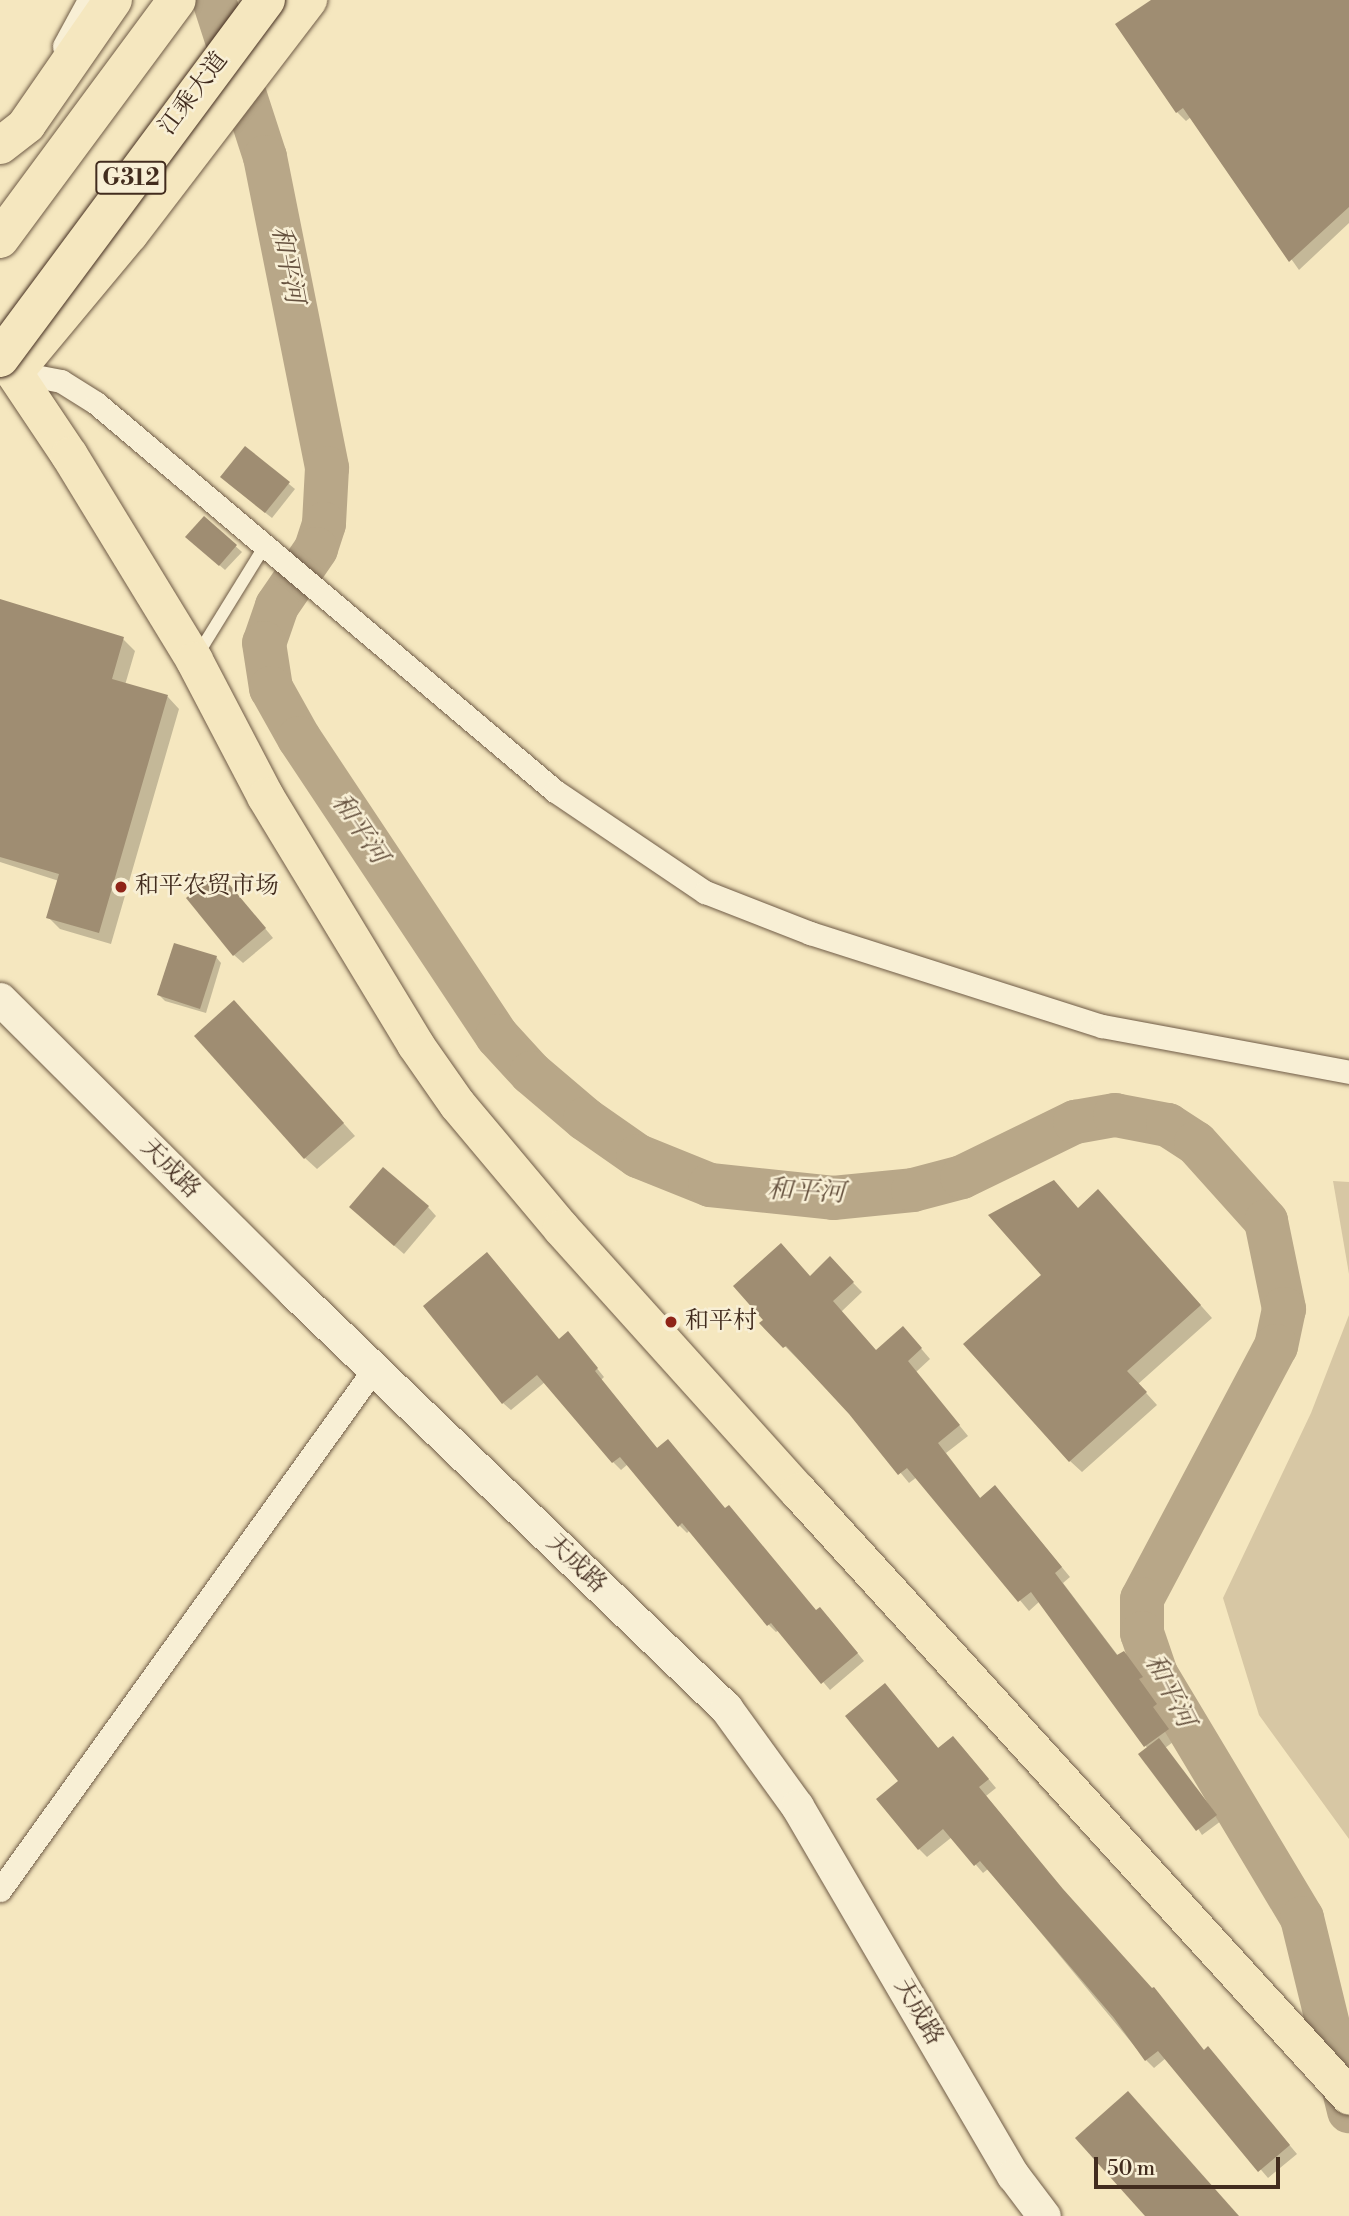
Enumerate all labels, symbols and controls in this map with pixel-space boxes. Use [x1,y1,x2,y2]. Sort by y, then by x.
street label: 江乘大道 [154,47,234,141]
road number: G312 [94,158,168,197]
water label: 和平河 [264,224,310,306]
water label: 和平河 [324,788,394,870]
place label: 和平农贸市场 [135,873,279,901]
marker: 和平农贸市场 [113,879,129,895]
street label: 天成路 [134,1133,206,1205]
water label: 和平河 [766,1174,846,1210]
place label: 和平村 [685,1308,757,1336]
marker: 和平村 [663,1314,679,1330]
street label: 天成路 [540,1529,612,1599]
water label: 和平河 [1137,1649,1201,1733]
street label: 天成路 [888,1974,948,2050]
scale bar [1097,2142,1282,2186]
text: 50 m [1107,2156,1155,2182]

